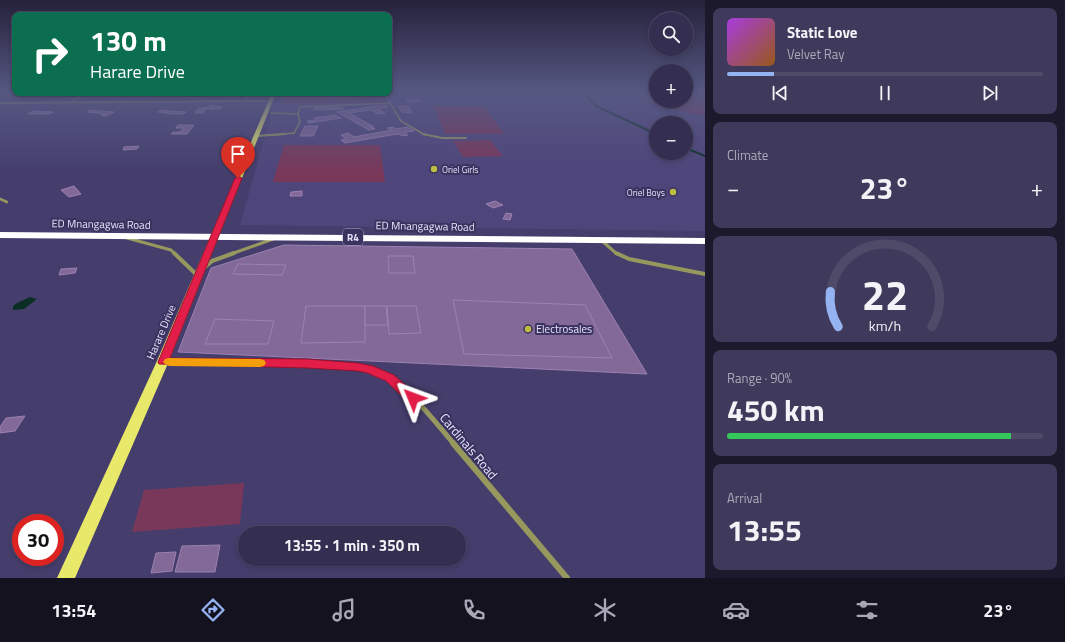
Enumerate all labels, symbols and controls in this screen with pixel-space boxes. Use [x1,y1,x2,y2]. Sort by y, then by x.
map controls [649,12,693,160]
button: search [649,12,693,56]
text: 130 m [90,19,167,62]
text: Static Love [787,21,858,44]
icon: right [24,28,76,80]
text: Velvet Ray [787,44,845,64]
text: Harare Drive [90,58,185,85]
button: + [649,64,693,108]
icon: previous [769,82,791,104]
icon: pause [874,82,896,104]
icon: next [979,82,1001,104]
button: − [649,116,693,160]
pin [221,137,255,178]
icon: arrive [227,143,249,165]
text: Climate [727,145,768,165]
place label: Oriel Girls [442,163,479,176]
marker: Oriel Girls [429,164,439,174]
text: 23° [860,165,910,211]
text: − [727,171,739,205]
text: + [1031,171,1043,205]
place label: Oriel Boys [627,186,665,199]
marker: Oriel Boys [668,187,678,197]
street label: ED Mnangagwa Road [51,215,151,233]
street label: ED Mnangagwa Road [375,217,475,235]
road number: R4 [343,229,363,245]
text: 22 [862,263,908,326]
street label: Harare Drive [142,302,180,362]
text: km/h [869,315,901,337]
place label: Electrosales [536,321,592,337]
marker: Electrosales [523,324,533,334]
text: Range · 90% [727,368,792,388]
position arrow [392,377,434,419]
text: 450 km [727,387,825,433]
street label: Cardinals Road [435,408,503,484]
text: Arrival [727,488,762,508]
text: 13:55 [727,507,802,553]
speed limit sign: 30 [12,514,64,566]
text: 13:55 · 1 min · 350 m [284,534,420,557]
icon: directions [199,596,227,624]
icon: music [330,596,358,624]
icon: phone [460,596,488,624]
icon: climate [591,596,619,624]
icon: car [722,596,750,624]
icon: filters [853,596,881,624]
text: 13:54 [51,597,96,624]
text: 23° [983,597,1014,624]

